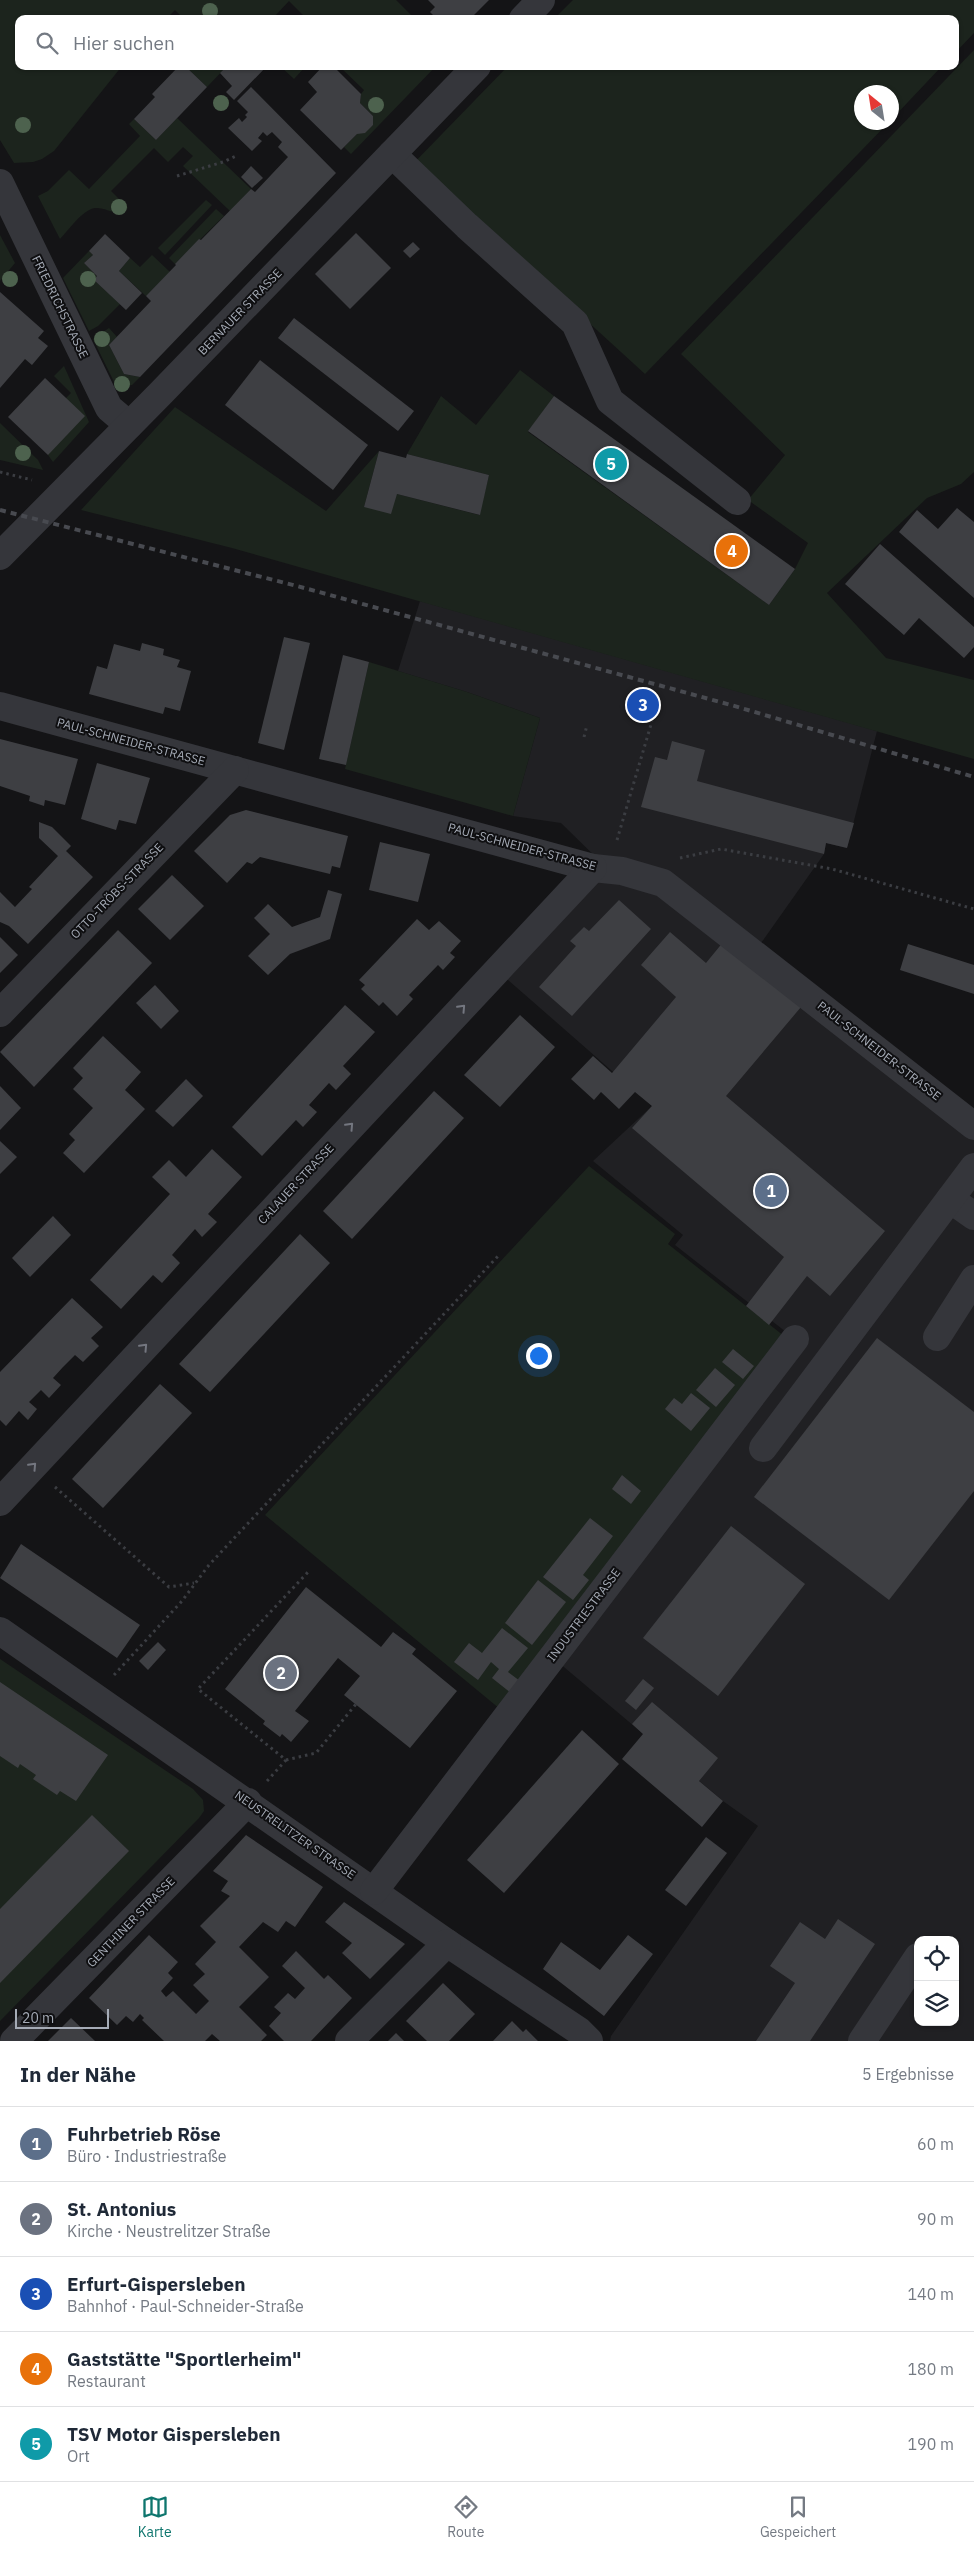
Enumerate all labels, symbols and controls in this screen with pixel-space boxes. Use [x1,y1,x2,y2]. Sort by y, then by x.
search box [15,15,959,70]
icon: search [33,29,61,57]
text: Hier suchen [73,31,175,55]
north arrow [854,85,899,130]
street label: FRIEDRICHSTRASSE [29,253,92,361]
street label: BERNAUER STRASSE [195,265,285,358]
pin: 5 [595,445,627,483]
pin: 4 [716,532,748,570]
pin: 3 [627,686,659,724]
street label: PAUL-SCHNEIDER-STRASSE [55,715,207,769]
street label: PAUL-SCHNEIDER-STRASSE [446,820,598,874]
street label: OTTO-TRÖBS-STRASSE [67,840,166,942]
street label: PAUL-SCHNEIDER-STRASSE [815,998,944,1104]
one-way arrow [456,1004,465,1013]
one-way arrow [345,1123,354,1132]
street label: CALAUER STRASSE [255,1140,337,1227]
pin: 1 [755,1172,787,1210]
your location [526,1343,552,1369]
one-way arrow [138,1344,147,1353]
one-way arrow [27,1463,36,1472]
street label: INDUSTRIESTRASSE [544,1565,623,1664]
pin: 2 [265,1654,297,1692]
street label: NEUSTRELITZER STRASSE [232,1787,359,1882]
street label: GENTHINER STRASSE [84,1873,178,1970]
map controls [914,1936,959,2026]
button: locate [914,1936,959,1981]
button: layers [914,1981,959,2026]
scale bar [15,2006,109,2029]
text: 20 m [22,2009,54,2027]
text: In der Nähe [20,2060,136,2088]
text: 5 Ergebnisse [862,2064,954,2084]
text: Fuhrbetrieb Röse [67,2122,221,2146]
text: 1 [31,2134,41,2154]
text: 60 m [917,2134,954,2154]
text: Büro · Industriestraße [67,2146,227,2166]
text: St. Antonius [67,2197,176,2221]
text: 2 [31,2209,41,2229]
text: 90 m [917,2209,954,2229]
text: Kirche · Neustrelitzer Straße [67,2221,271,2241]
text: Erfurt-Gispersleben [67,2272,246,2296]
text: 3 [31,2284,41,2304]
text: 140 m [907,2284,954,2304]
text: Bahnhof · Paul-Schneider-Straße [67,2296,304,2316]
text: Gaststätte "Sportlerheim" [67,2347,301,2371]
text: 4 [31,2359,41,2379]
text: 180 m [907,2359,954,2379]
text: Restaurant [67,2371,146,2391]
text: TSV Motor Gispersleben [67,2422,281,2446]
text: 5 [31,2434,41,2454]
text: 190 m [907,2434,954,2454]
text: Ort [67,2446,90,2466]
tab: Karte [138,2493,172,2541]
tab: Route [447,2493,484,2541]
tab: Gespeichert [760,2493,836,2541]

